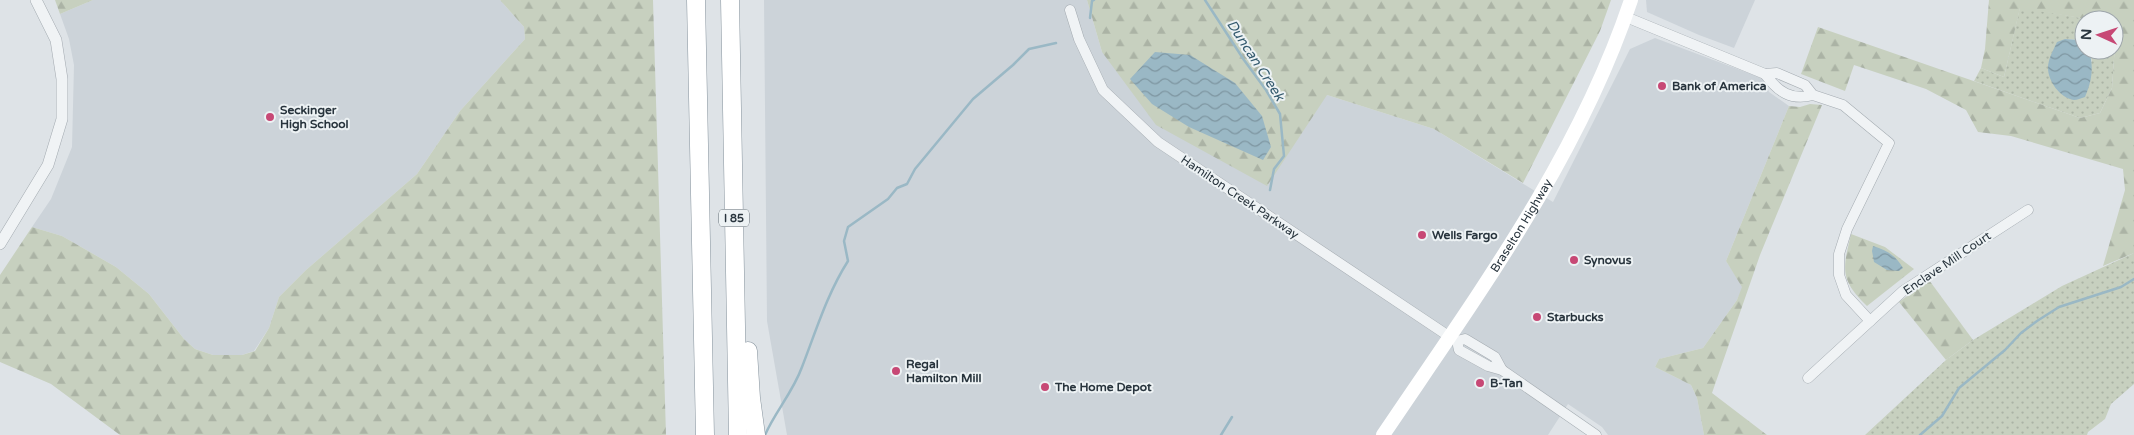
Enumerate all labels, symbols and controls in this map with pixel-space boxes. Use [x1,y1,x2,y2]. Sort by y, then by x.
north arrow [2074,10,2124,60]
water label: Duncan Creek [1223,17,1289,105]
text: N [2078,28,2095,40]
place label: Bank of America [1672,79,1767,93]
marker: Bank of America [1656,80,1668,92]
place label: Seckinger High School [280,103,349,132]
marker: Seckinger High School [264,111,276,123]
street label: Hamilton Creek Parkway [1178,152,1302,242]
street label: Braselton Highway [1487,176,1555,275]
road number: I 85 [719,210,749,227]
place label: Wells Fargo [1432,228,1498,243]
street label: Enclave Mill Court [1901,228,1994,297]
marker: Wells Fargo [1416,229,1428,241]
place label: Synovus [1584,253,1632,268]
marker: Synovus [1568,254,1580,266]
place label: Starbucks [1547,310,1604,324]
marker: Starbucks [1531,311,1543,323]
place label: Regal Hamilton Mill [906,357,981,385]
marker: Regal Hamilton Mill [890,365,902,377]
place label: B-Tan [1490,376,1523,390]
marker: B-Tan [1474,377,1486,389]
place label: The Home Depot [1054,380,1152,395]
marker: The Home Depot [1039,381,1051,393]

